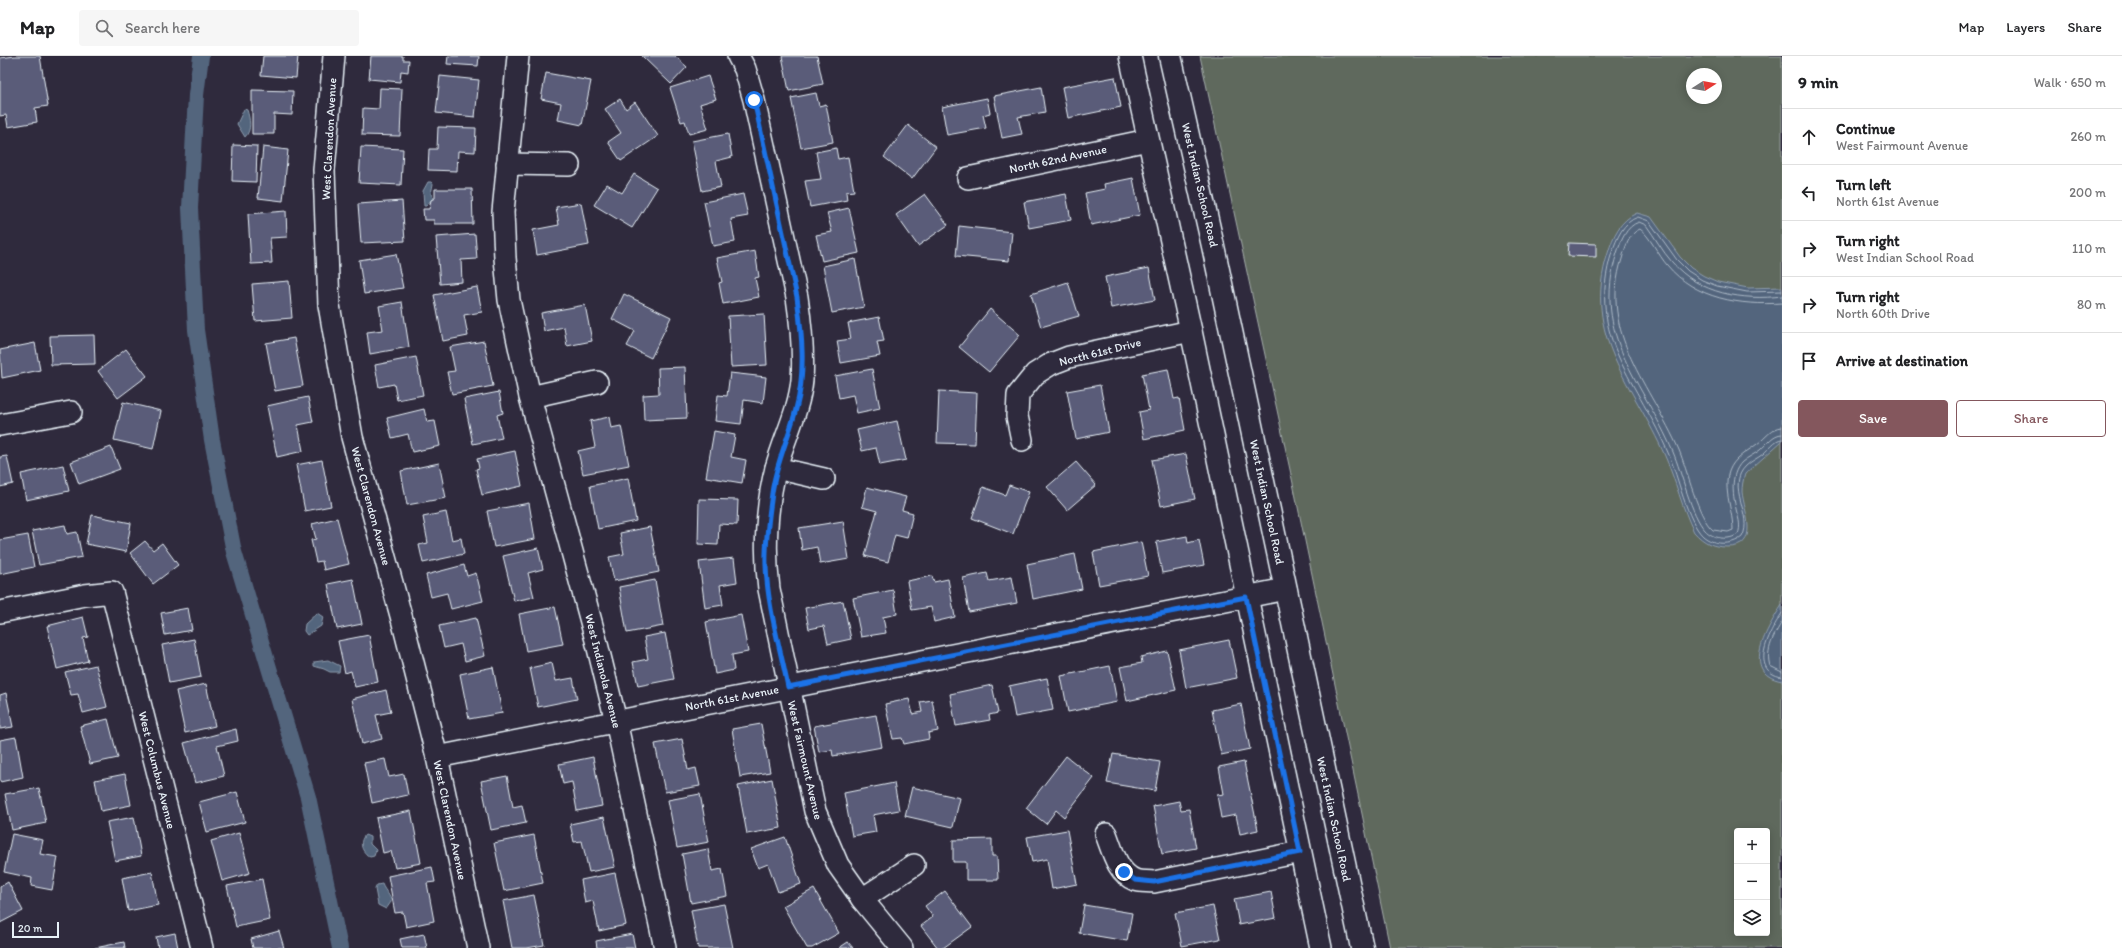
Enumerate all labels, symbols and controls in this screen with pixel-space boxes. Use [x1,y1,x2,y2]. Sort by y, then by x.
search box [79,10,359,46]
text: Map [20,16,55,39]
icon: search [93,17,115,39]
text: Search here [125,19,200,37]
text: Map [1959,19,1984,36]
text: Layers [2006,19,2045,36]
text: Share [2067,19,2102,36]
north arrow [1686,68,1722,104]
text: 9 min [1798,72,1838,92]
text: Walk · 650 m [2034,75,2106,90]
street label: West Clarendon Avenue [319,77,339,200]
route start [745,91,763,109]
text: Continue [1836,120,1895,138]
street label: West Indian School Road [1179,121,1221,249]
icon: ahead [1798,126,1820,148]
text: 260 m [2070,129,2106,144]
text: West Fairmount Avenue [1836,138,1968,153]
street label: North 62nd Avenue [1008,142,1108,176]
text: Turn left [1836,176,1891,194]
icon: left [1798,182,1820,204]
text: 200 m [2069,185,2106,200]
text: North 61st Avenue [1836,194,1939,209]
text: Turn right [1836,232,1900,250]
icon: right [1798,238,1820,260]
text: 110 m [2072,241,2106,256]
text: West Indian School Road [1836,250,1974,265]
text: Turn right [1836,288,1900,306]
icon: right [1798,294,1820,316]
text: 80 m [2077,297,2106,312]
text: North 60th Drive [1836,306,1930,321]
street label: North 61st Drive [1058,335,1143,369]
icon: arrive [1798,350,1820,372]
text: Arrive at destination [1836,352,1968,370]
button: Save [1798,400,1948,437]
button: Share [1956,400,2106,437]
street label: West Indian School Road [1247,438,1287,566]
street label: West Clarendon Avenue [348,445,394,567]
street label: West Indianola Avenue [582,612,624,730]
street label: North 61st Avenue [684,682,780,714]
street label: West Fairmount Avenue [784,699,826,821]
street label: West Columbus Avenue [136,710,178,830]
street label: West Indian School Road [1314,755,1354,883]
street label: West Clarendon Avenue [430,759,470,882]
map controls [1734,828,1770,936]
button: + [1734,828,1770,864]
route end [1115,863,1133,881]
button: − [1734,864,1770,900]
button: layers [1734,900,1770,936]
scale bar [12,920,59,939]
text: 20 m [18,922,42,935]

